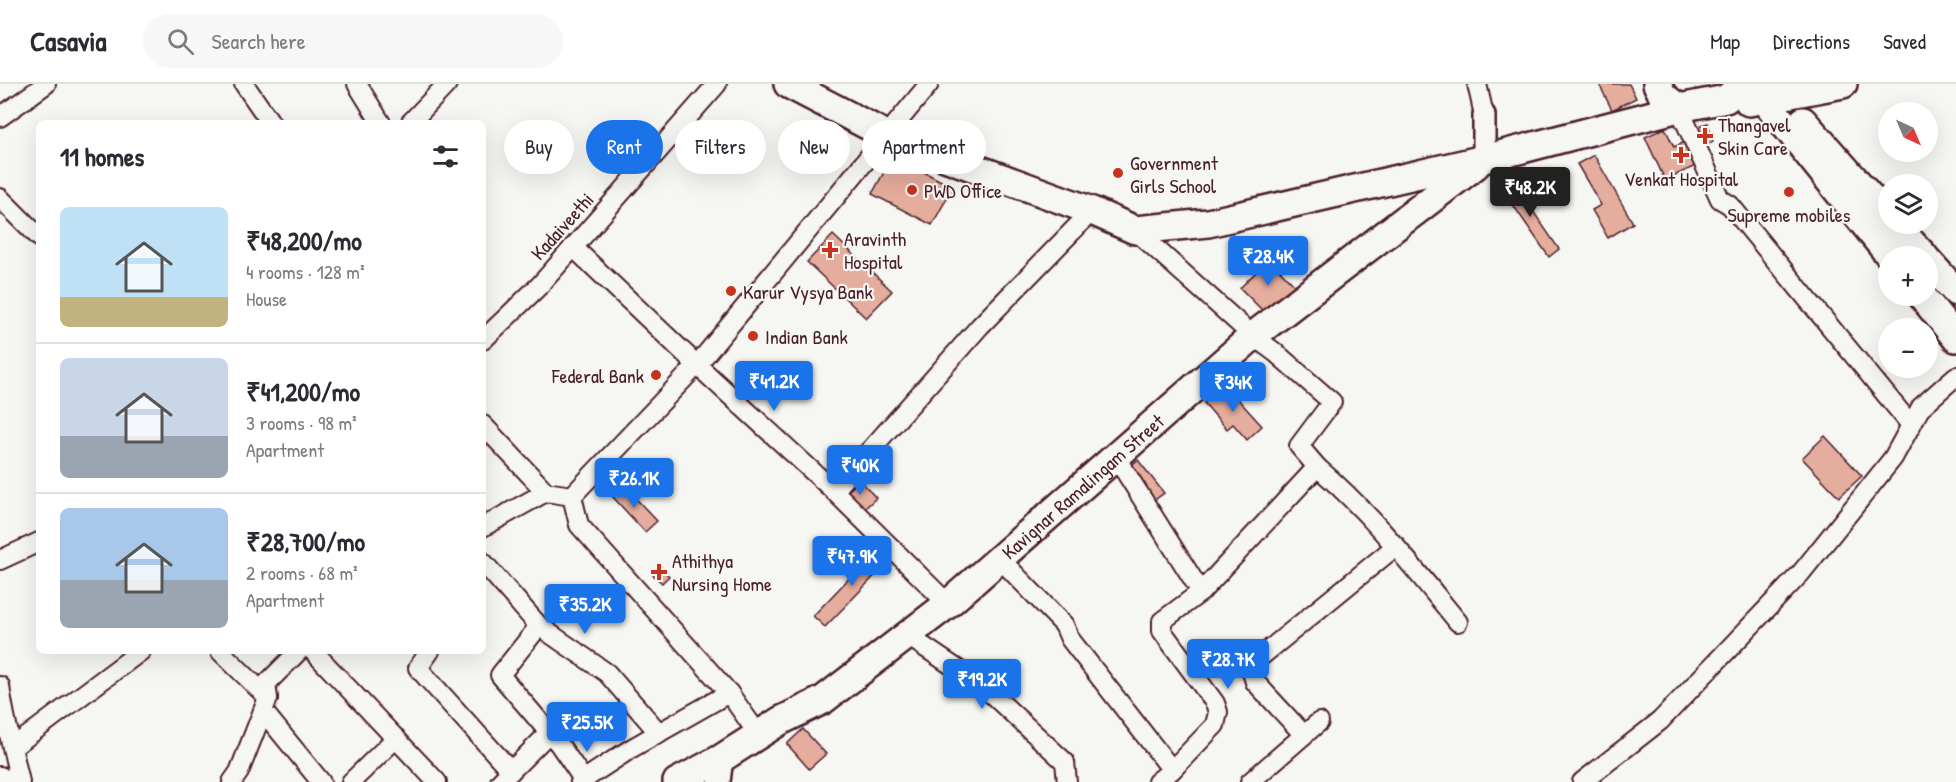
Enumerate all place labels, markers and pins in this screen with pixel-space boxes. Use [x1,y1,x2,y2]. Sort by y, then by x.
place label: Thangavel Skin Care [1718,111,1791,161]
marker: Thangavel Skin Care [1696,127,1714,145]
marker: Venkat Hospital [1672,146,1690,164]
place label: Government Girls School [1130,149,1219,199]
place label: Venkat Hospital [1624,165,1739,192]
marker: Government Girls School [1111,166,1125,180]
pin: ₹48.2K [1481,167,1579,218]
place label: PWD Office [924,177,1002,204]
marker: PWD Office [905,183,919,197]
marker: Supreme mobiles [1782,185,1796,199]
place label: Supreme mobiles [1728,201,1851,228]
place label: Aravinth Hospital [844,225,906,275]
pin: ₹28.4K [1219,236,1317,287]
marker: Aravinth Hospital [821,241,839,259]
place label: Karur Vysya Bank [743,278,873,305]
marker: Karur Vysya Bank [724,284,738,298]
place label: Indian Bank [765,323,848,350]
marker: Indian Bank [746,329,760,343]
pin: ₹41.2K [725,361,823,412]
place label: Federal Bank [551,362,644,389]
pin: ₹34K [1197,362,1269,413]
marker: Federal Bank [649,368,663,382]
pin: ₹40K [824,445,896,496]
pin: ₹26.1K [585,458,683,509]
pin: ₹47.9K [803,536,901,587]
place label: Athithya Nursing Home [672,547,772,597]
marker: Athithya Nursing Home [650,563,668,581]
pin: ₹35.2K [536,584,634,635]
pin: ₹28.7K [1179,639,1277,690]
pin: ₹19.2K [933,659,1031,710]
pin: ₹25.5K [538,702,636,753]

